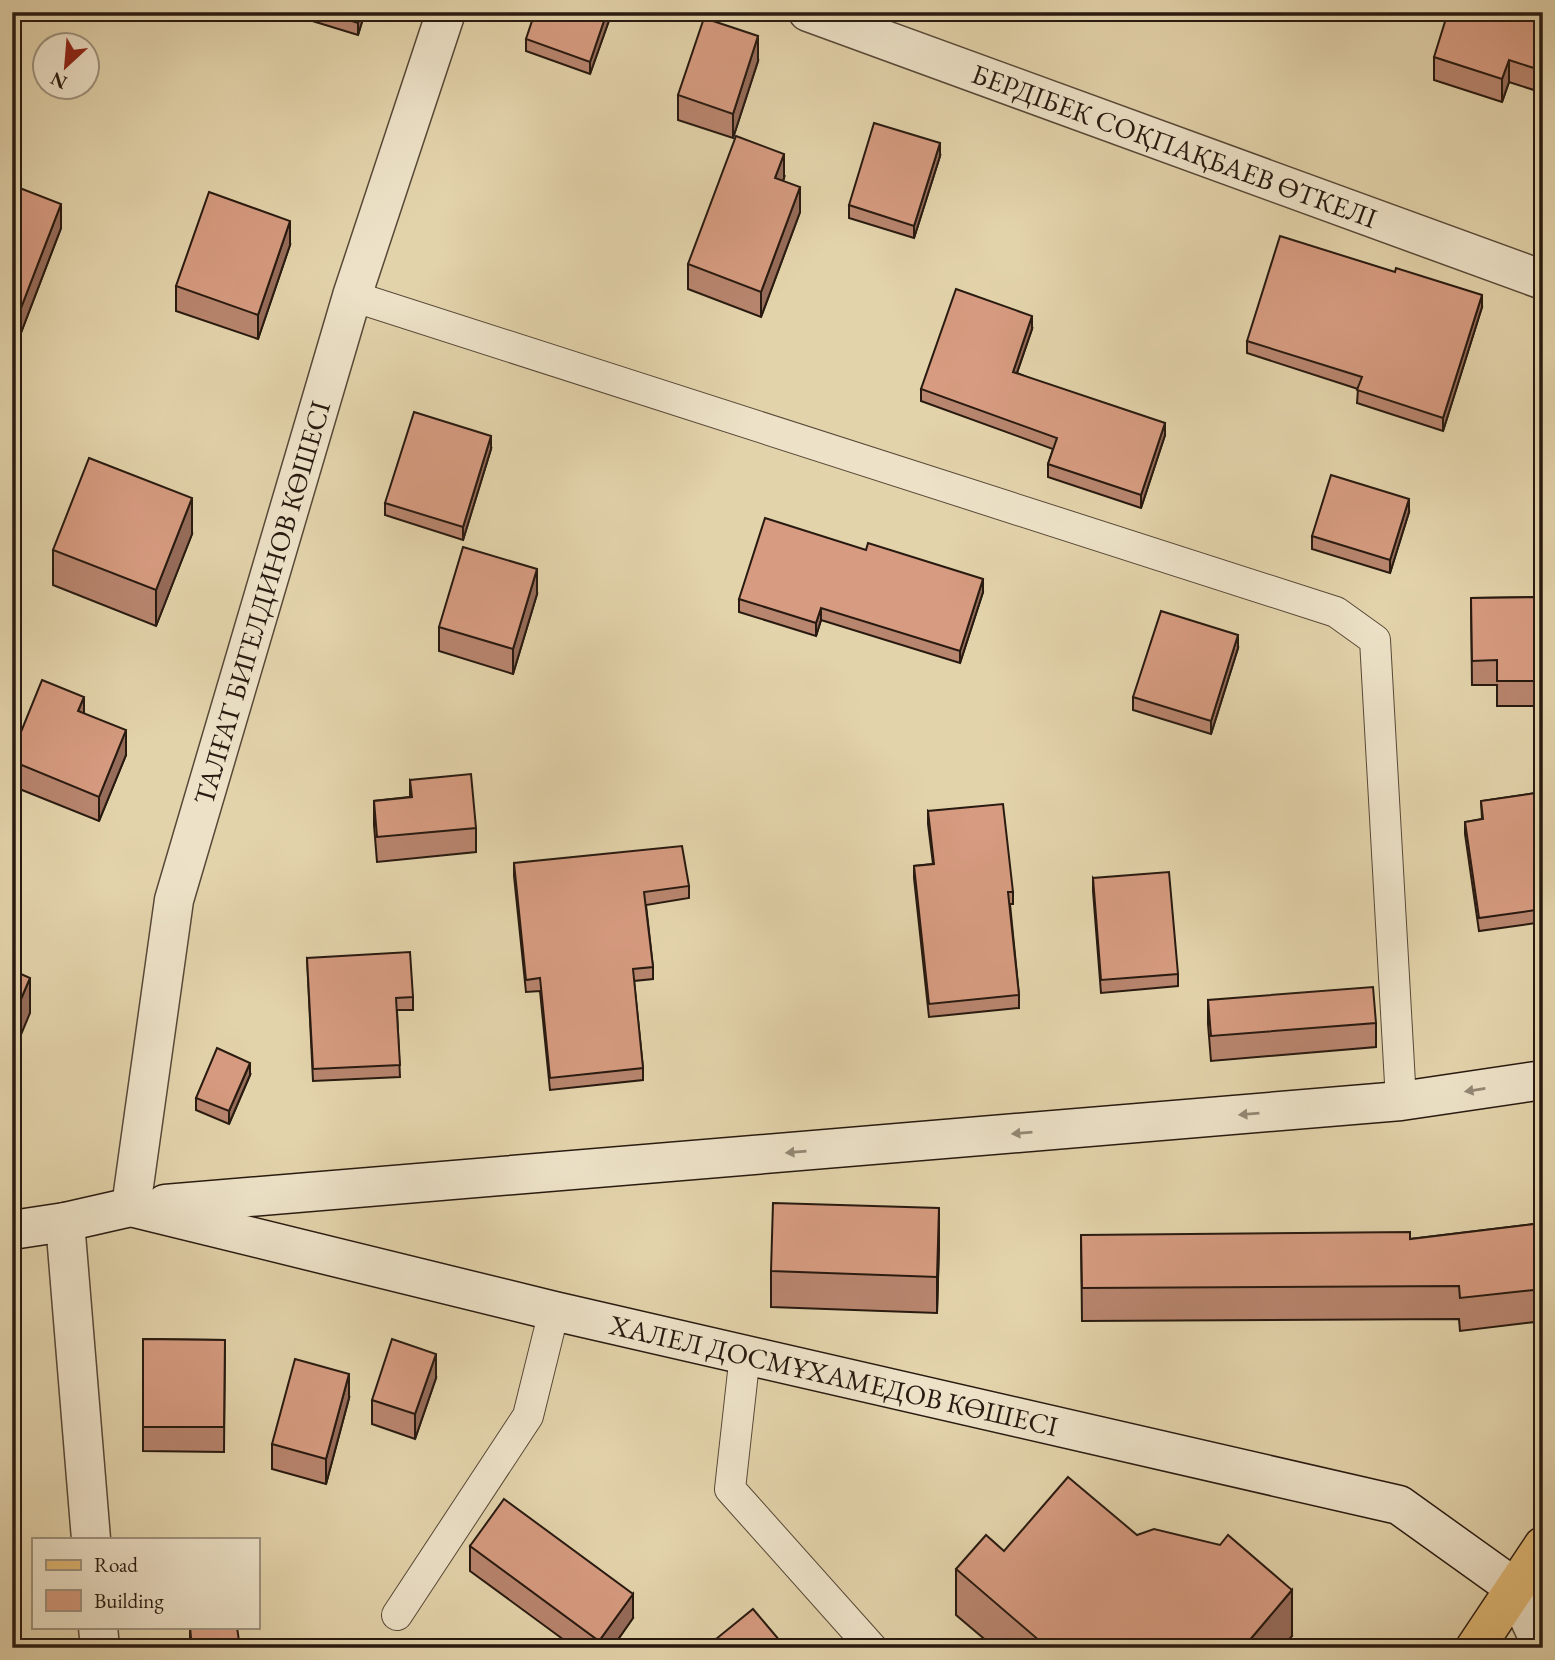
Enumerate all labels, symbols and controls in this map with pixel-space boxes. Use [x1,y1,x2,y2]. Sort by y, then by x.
north arrow [32,32,102,102]
street label: БЕРДІБЕК СОҚПАҚБАЕВ ӨТКЕЛІ [967,55,1382,236]
text: N [46,66,71,95]
street label: ТАЛҒАТ БИГЕЛДИНОВ КӨШЕСІ [185,396,338,809]
one-way arrow [1464,1085,1486,1096]
one-way arrow [1238,1109,1260,1120]
one-way arrow [1011,1128,1033,1139]
one-way arrow [784,1147,806,1158]
street label: ХАЛЕЛ ДОСМҰХАМЕДОВ КӨШЕСІ [605,1306,1062,1444]
legend [32,1538,259,1628]
text: Road [94,1551,138,1578]
text: Building [94,1587,164,1614]

